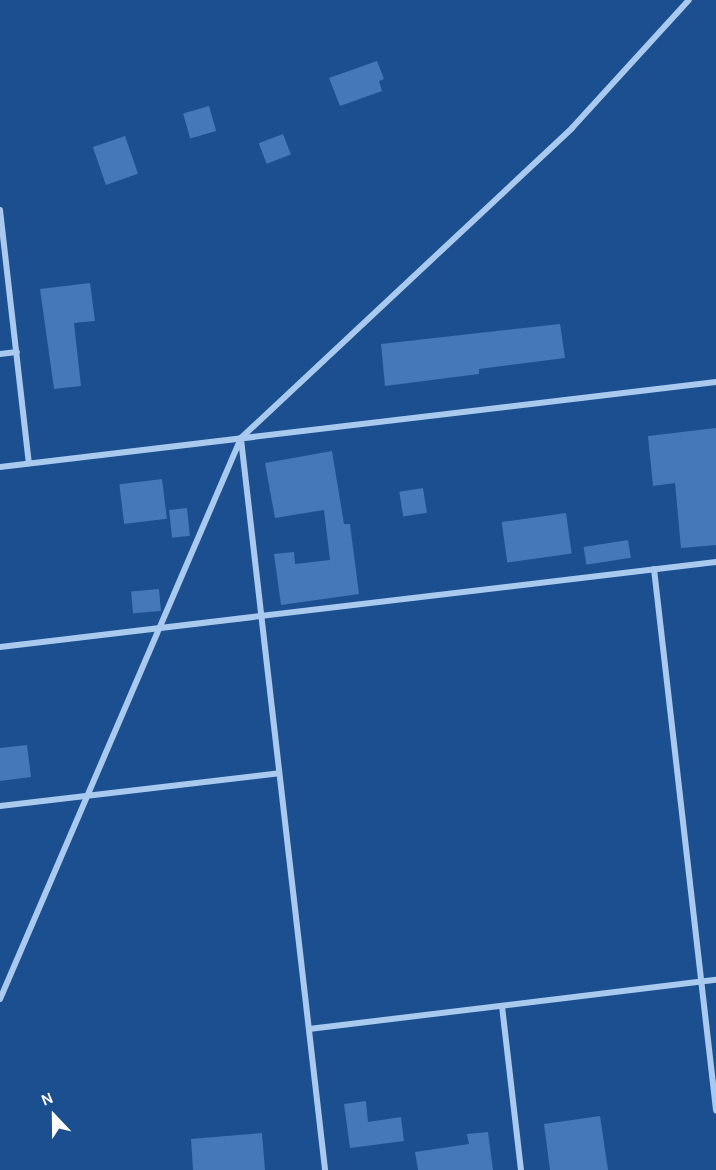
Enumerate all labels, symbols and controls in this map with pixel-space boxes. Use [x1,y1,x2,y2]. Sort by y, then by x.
north arrow [24,1086,84,1146]
text: N [38,1088,56,1110]

